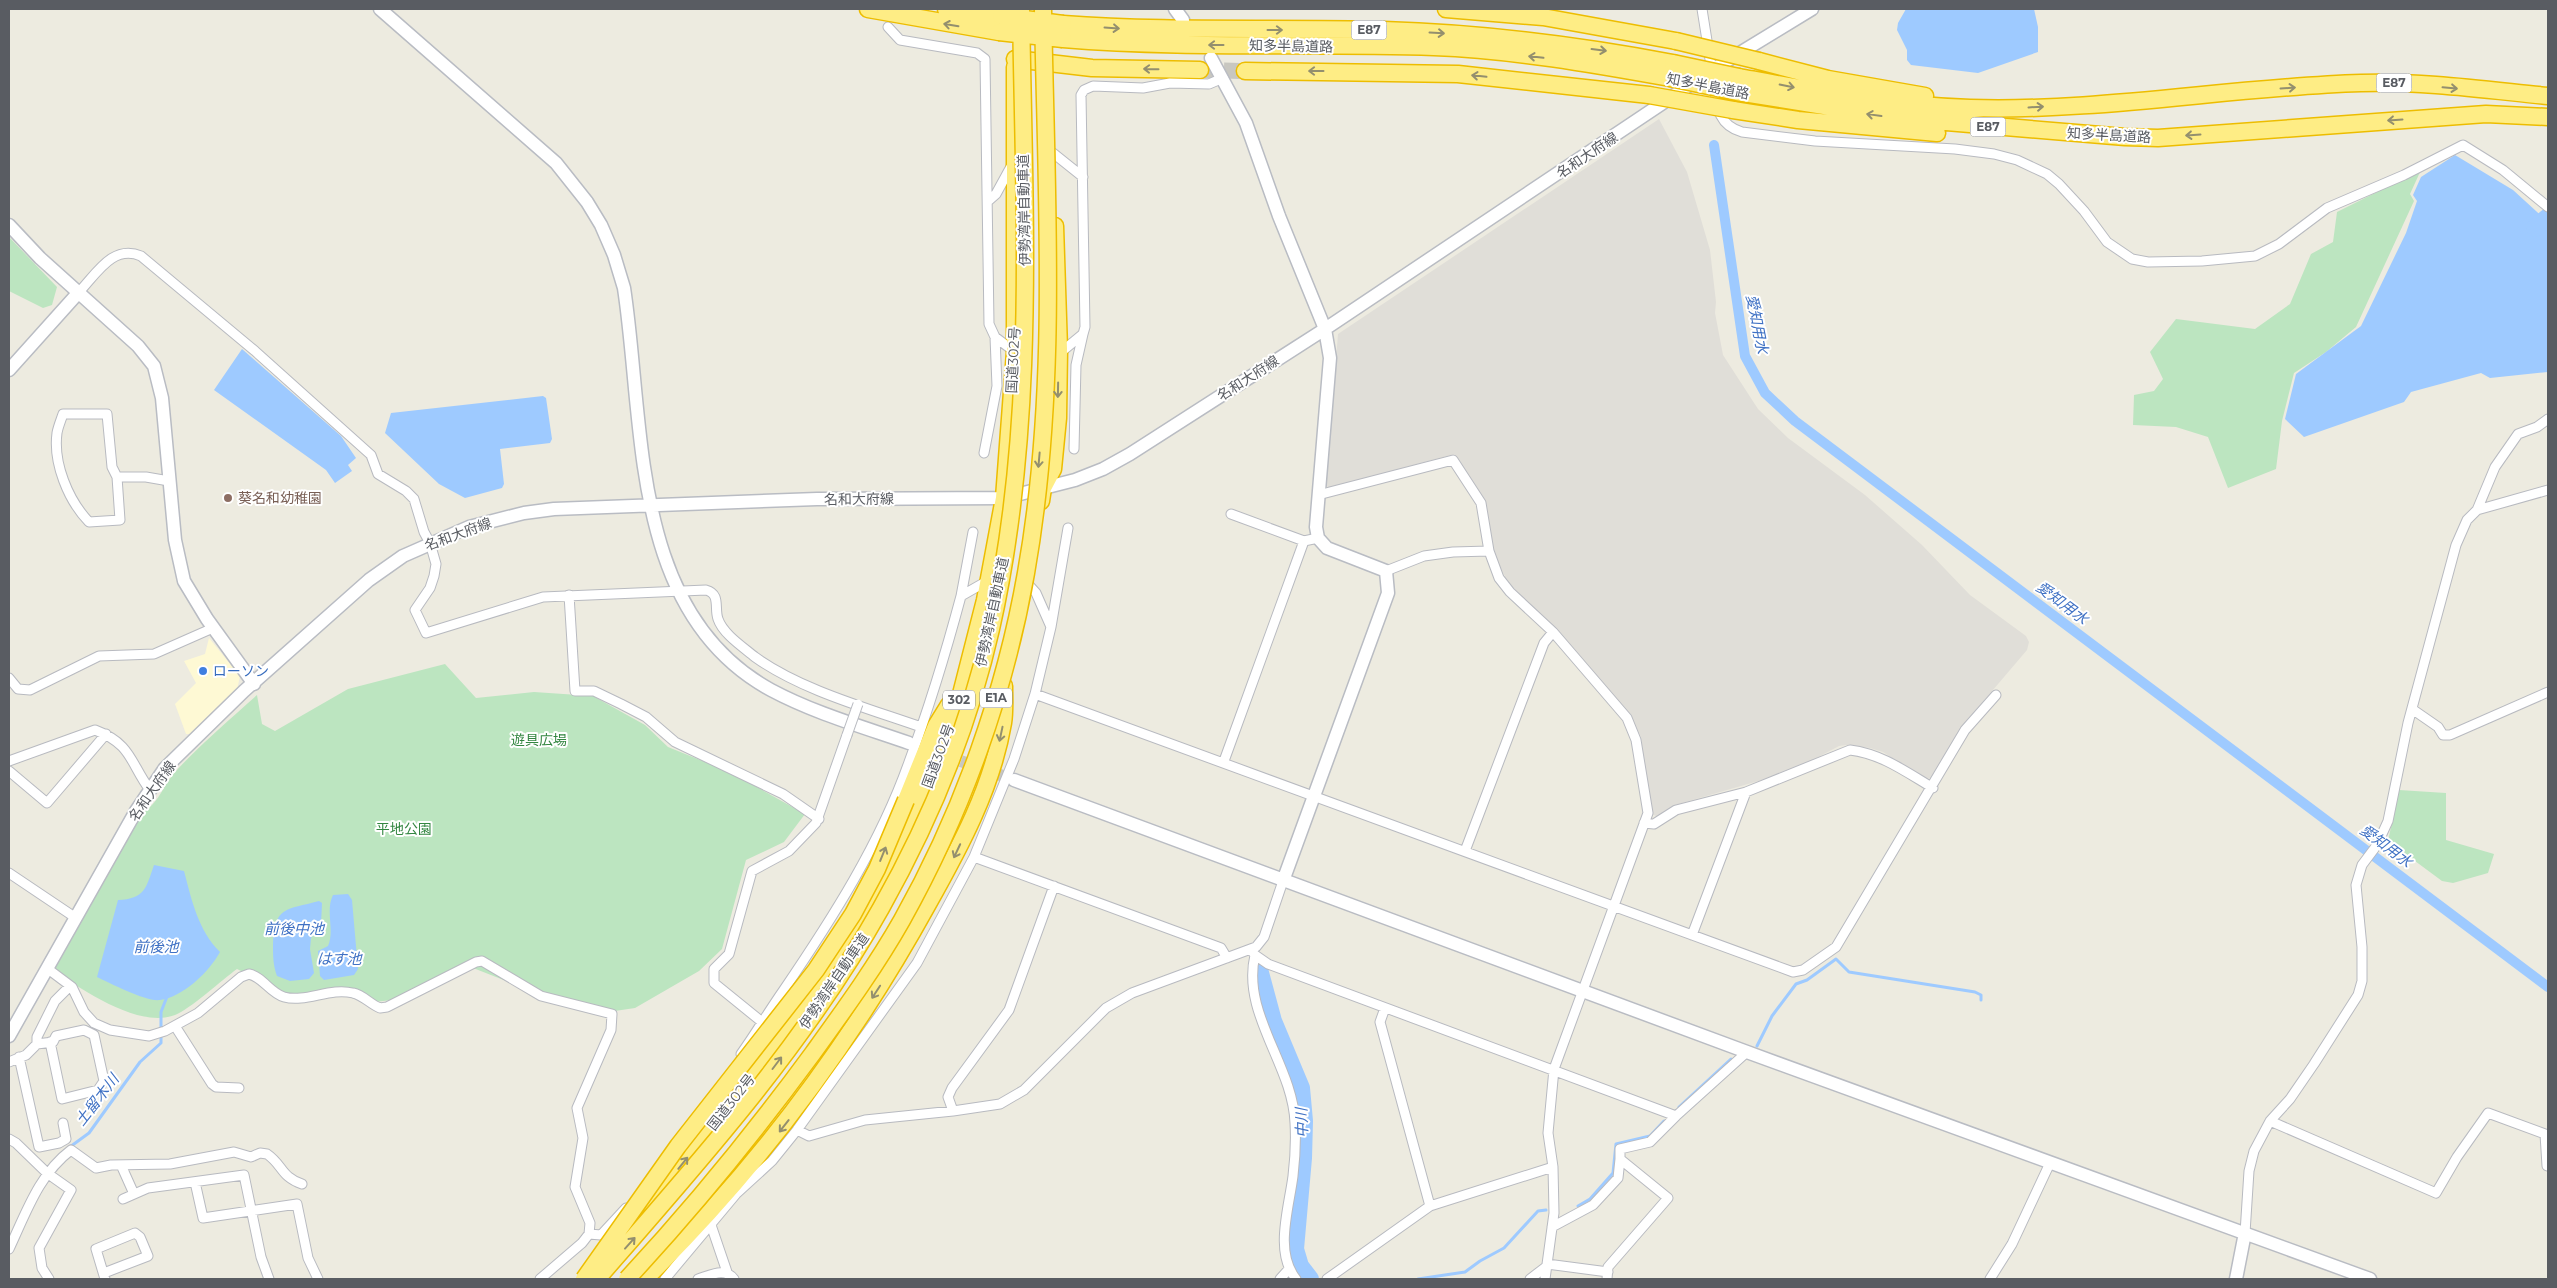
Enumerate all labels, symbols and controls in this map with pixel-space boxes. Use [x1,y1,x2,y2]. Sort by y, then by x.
one-way arrow [944,19,960,29]
road number: E87 [1352,20,1386,40]
one-way arrow [1104,23,1120,33]
one-way arrow [1266,25,1282,35]
one-way arrow [1429,28,1445,37]
street label: 知多半島道路 [1249,36,1333,56]
one-way arrow [1208,40,1224,50]
one-way arrow [1590,45,1606,55]
one-way arrow [1528,52,1544,62]
one-way arrow [1144,64,1160,74]
one-way arrow [1308,66,1324,76]
street label: 知多半島道路 [1665,69,1751,103]
one-way arrow [1471,71,1487,81]
road number: E87 [2376,74,2412,92]
one-way arrow [1779,82,1795,91]
one-way arrow [2280,83,2296,93]
one-way arrow [2442,83,2458,92]
one-way arrow [2027,103,2043,112]
one-way arrow [1867,109,1883,119]
one-way arrow [2387,115,2403,124]
road number: E87 [1970,118,2006,136]
street label: 知多半島道路 [2067,124,2151,146]
street label: 名和大府線 [1553,128,1621,182]
one-way arrow [2185,131,2201,140]
street label: 伊勢湾岸自動車道 [1014,154,1034,266]
water label: 愛知用水 [1742,293,1773,357]
street label: 国道302号 [1002,326,1024,394]
street label: 名和大府線 [1214,351,1282,405]
one-way arrow [1053,382,1063,398]
one-way arrow [1035,451,1044,467]
place label: 葵名和幼稚園 [238,489,322,507]
street label: 名和大府線 [824,489,894,509]
marker: 葵名和幼稚園 [222,492,234,504]
street label: 名和大府線 [422,514,494,554]
street label: 伊勢湾岸自動車道 [972,555,1012,669]
water label: 愛知用水 [2033,577,2094,629]
place label: ローソン [213,662,269,680]
marker: ローソン [197,665,209,677]
road number: E1A [980,688,1012,708]
road number: 302 [943,690,975,710]
street label: 国道302号 [918,721,958,791]
one-way arrow [996,726,1005,742]
park label: 遊具広場 [511,731,567,749]
street label: 名和大府線 [125,757,179,825]
park label: 平地公園 [376,820,432,838]
water label: 愛知用水 [2357,820,2418,872]
one-way arrow [952,844,962,859]
one-way arrow [879,847,889,862]
water label: 前後中池 [264,919,326,938]
street label: 伊勢湾岸自動車道 [795,930,873,1032]
water label: 前後池 [133,937,180,956]
water label: はす池 [316,949,363,968]
one-way arrow [871,985,881,999]
one-way arrow [771,1057,782,1070]
water label: 土留木川 [71,1069,124,1129]
street label: 国道302号 [703,1070,759,1134]
water label: 中川 [1291,1106,1312,1138]
one-way arrow [778,1119,789,1132]
one-way arrow [677,1156,688,1169]
one-way arrow [624,1236,635,1249]

